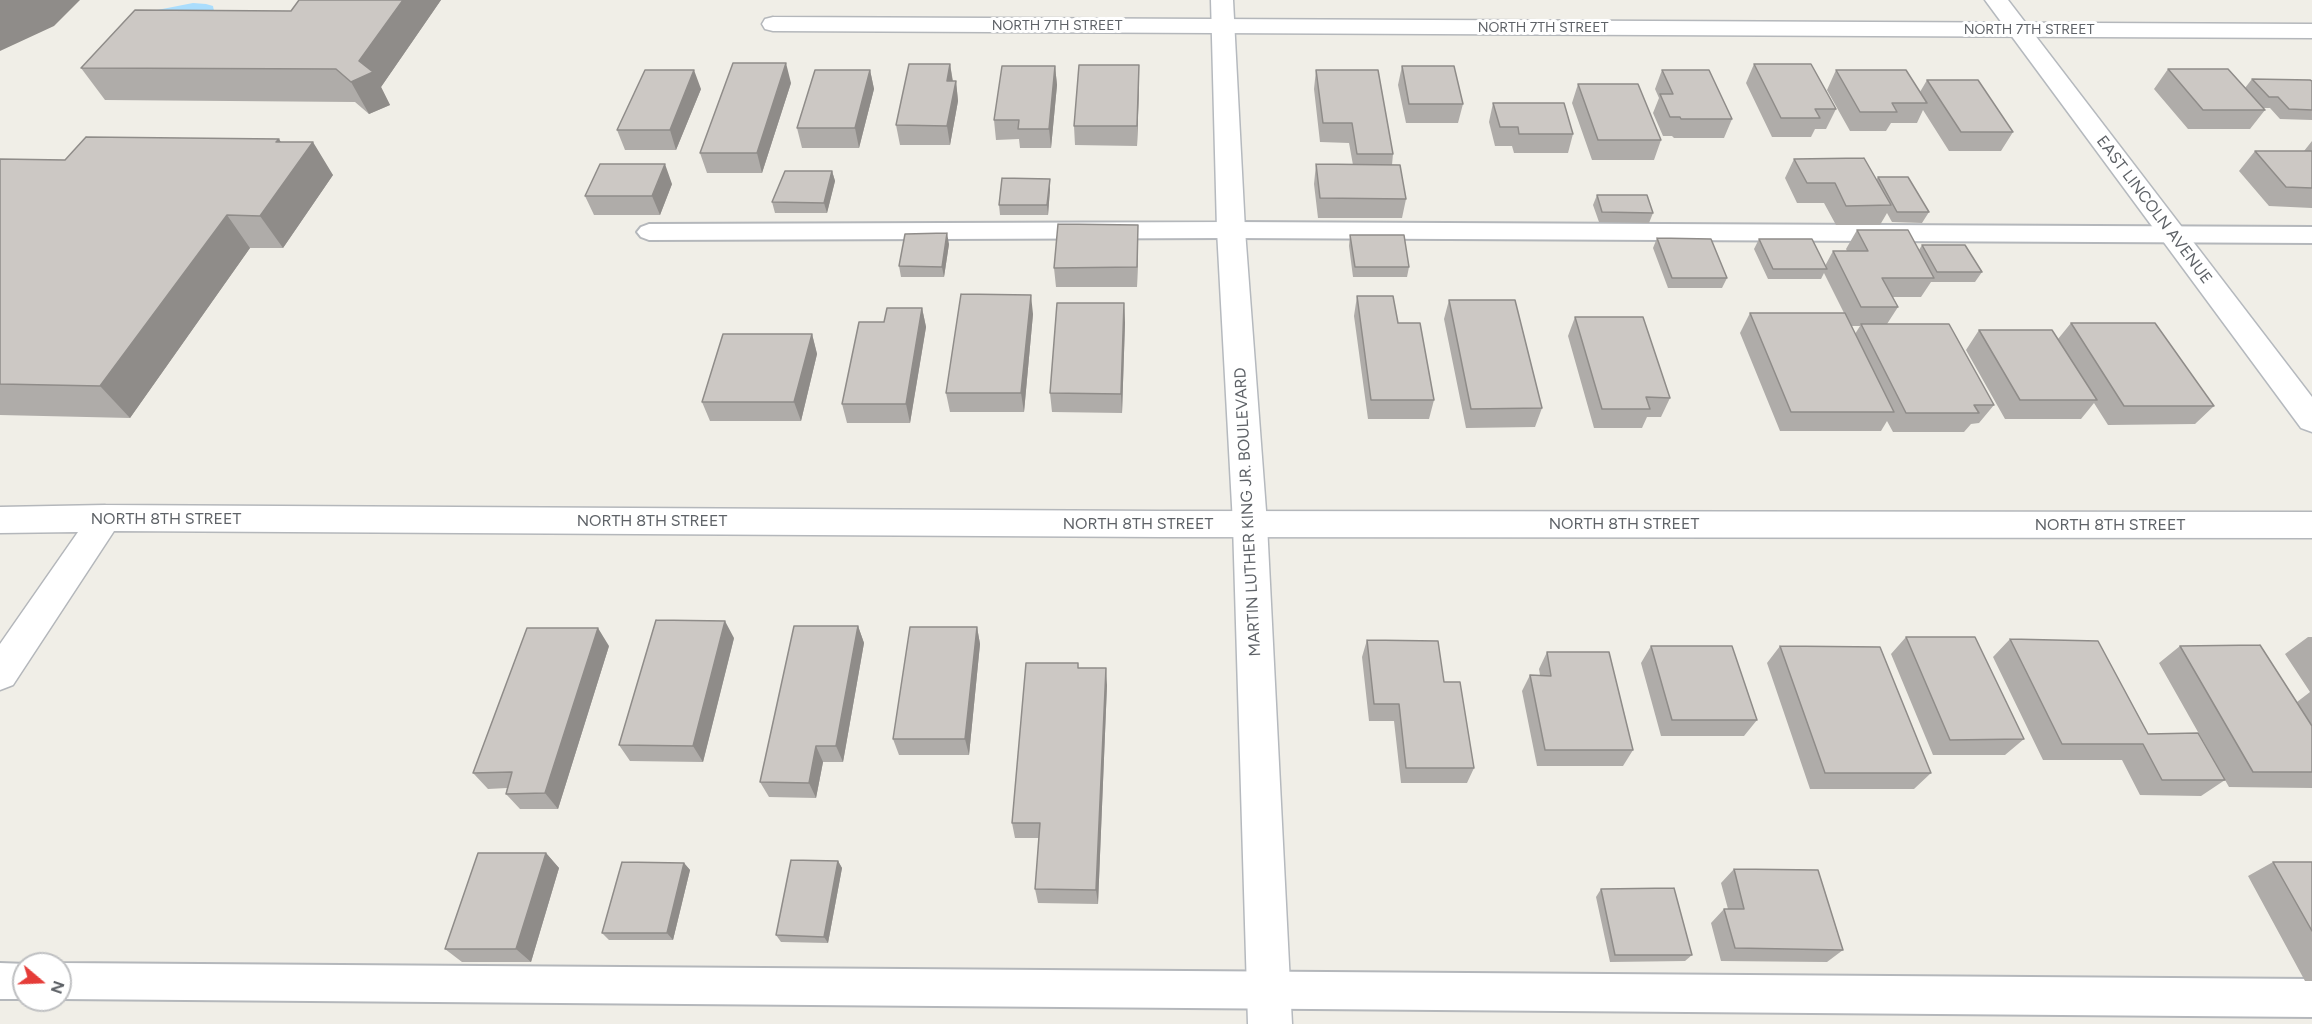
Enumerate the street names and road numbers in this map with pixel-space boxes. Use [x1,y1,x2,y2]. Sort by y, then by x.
street label: NORTH 7TH STREET [992,18,1122,34]
street label: NORTH 7TH STREET [1478,20,1608,36]
street label: NORTH 7TH STREET [1964,22,2094,38]
street label: EAST LINCOLN AVENUE [2092,132,2216,288]
street label: MARTIN LUTHER KING JR. BOULEVARD [1231,367,1265,657]
street label: NORTH 8TH STREET [91,509,241,529]
street label: NORTH 8TH STREET [577,511,727,531]
street label: NORTH 8TH STREET [1063,514,1213,534]
street label: NORTH 8TH STREET [1549,514,1699,534]
street label: NORTH 8TH STREET [2035,515,2185,535]

